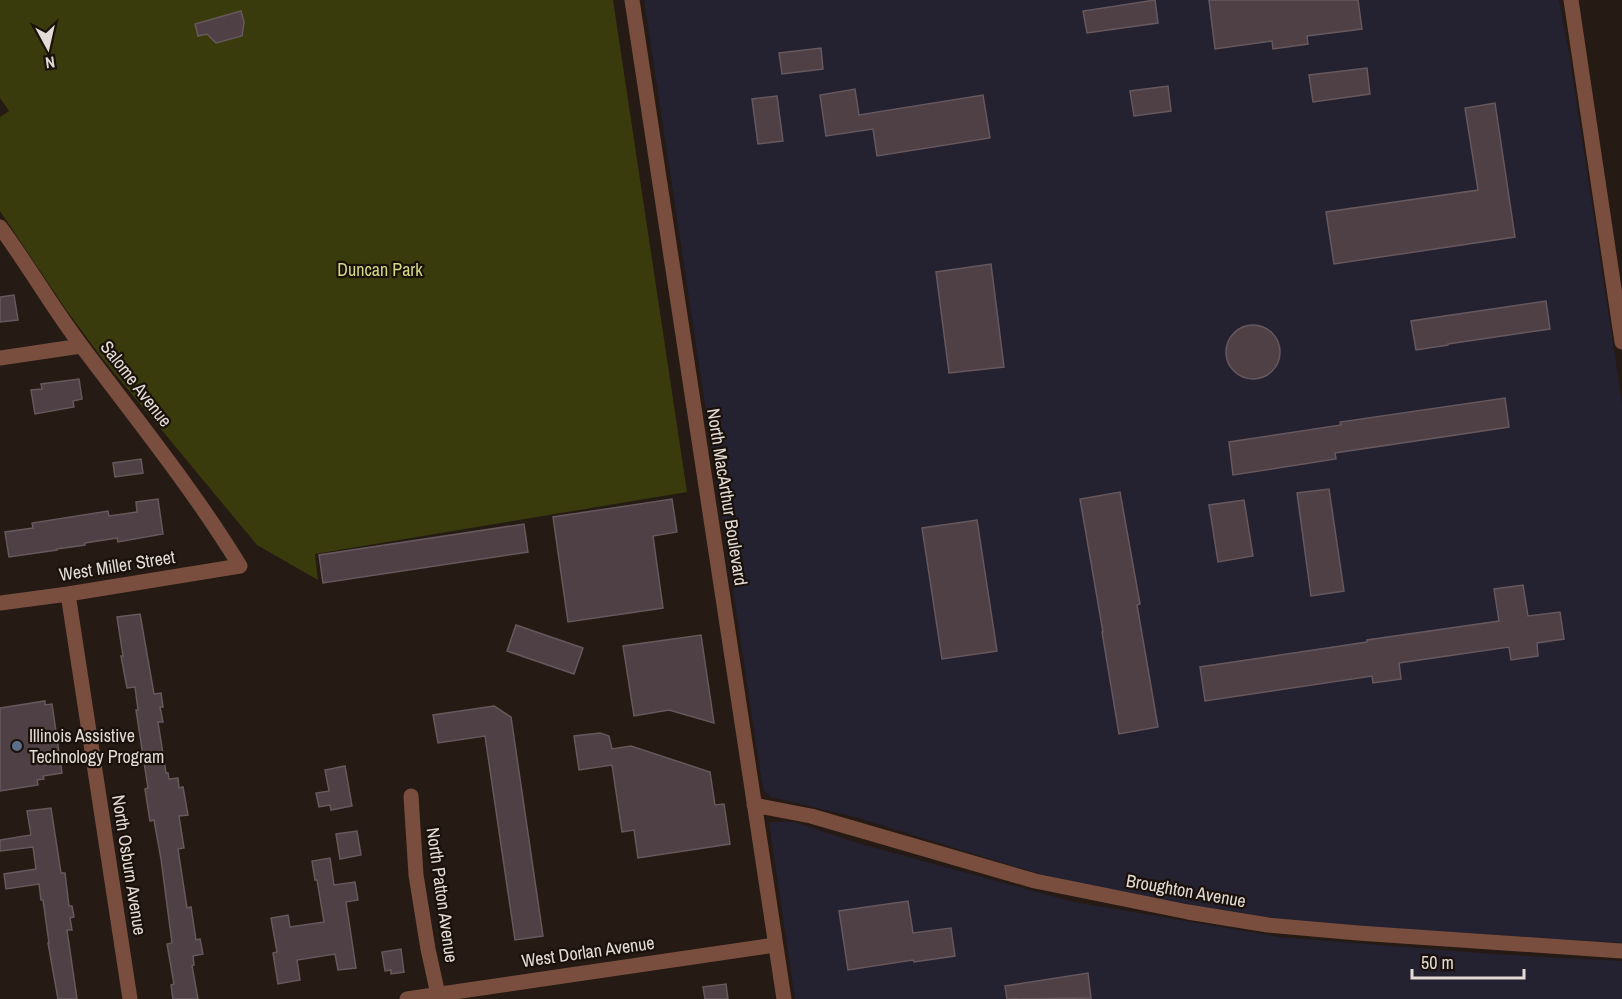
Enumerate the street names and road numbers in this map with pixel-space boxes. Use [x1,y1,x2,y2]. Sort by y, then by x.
street label: Salome Avenue [95,335,178,432]
street label: North MacArthur Boulevard [701,407,754,587]
street label: West Miller Street [57,544,177,587]
street label: North Osburn Avenue [106,793,153,937]
street label: North Patton Avenue [421,826,464,964]
street label: Broughton Avenue [1124,868,1248,913]
street label: West Dorlan Avenue [520,930,656,973]

